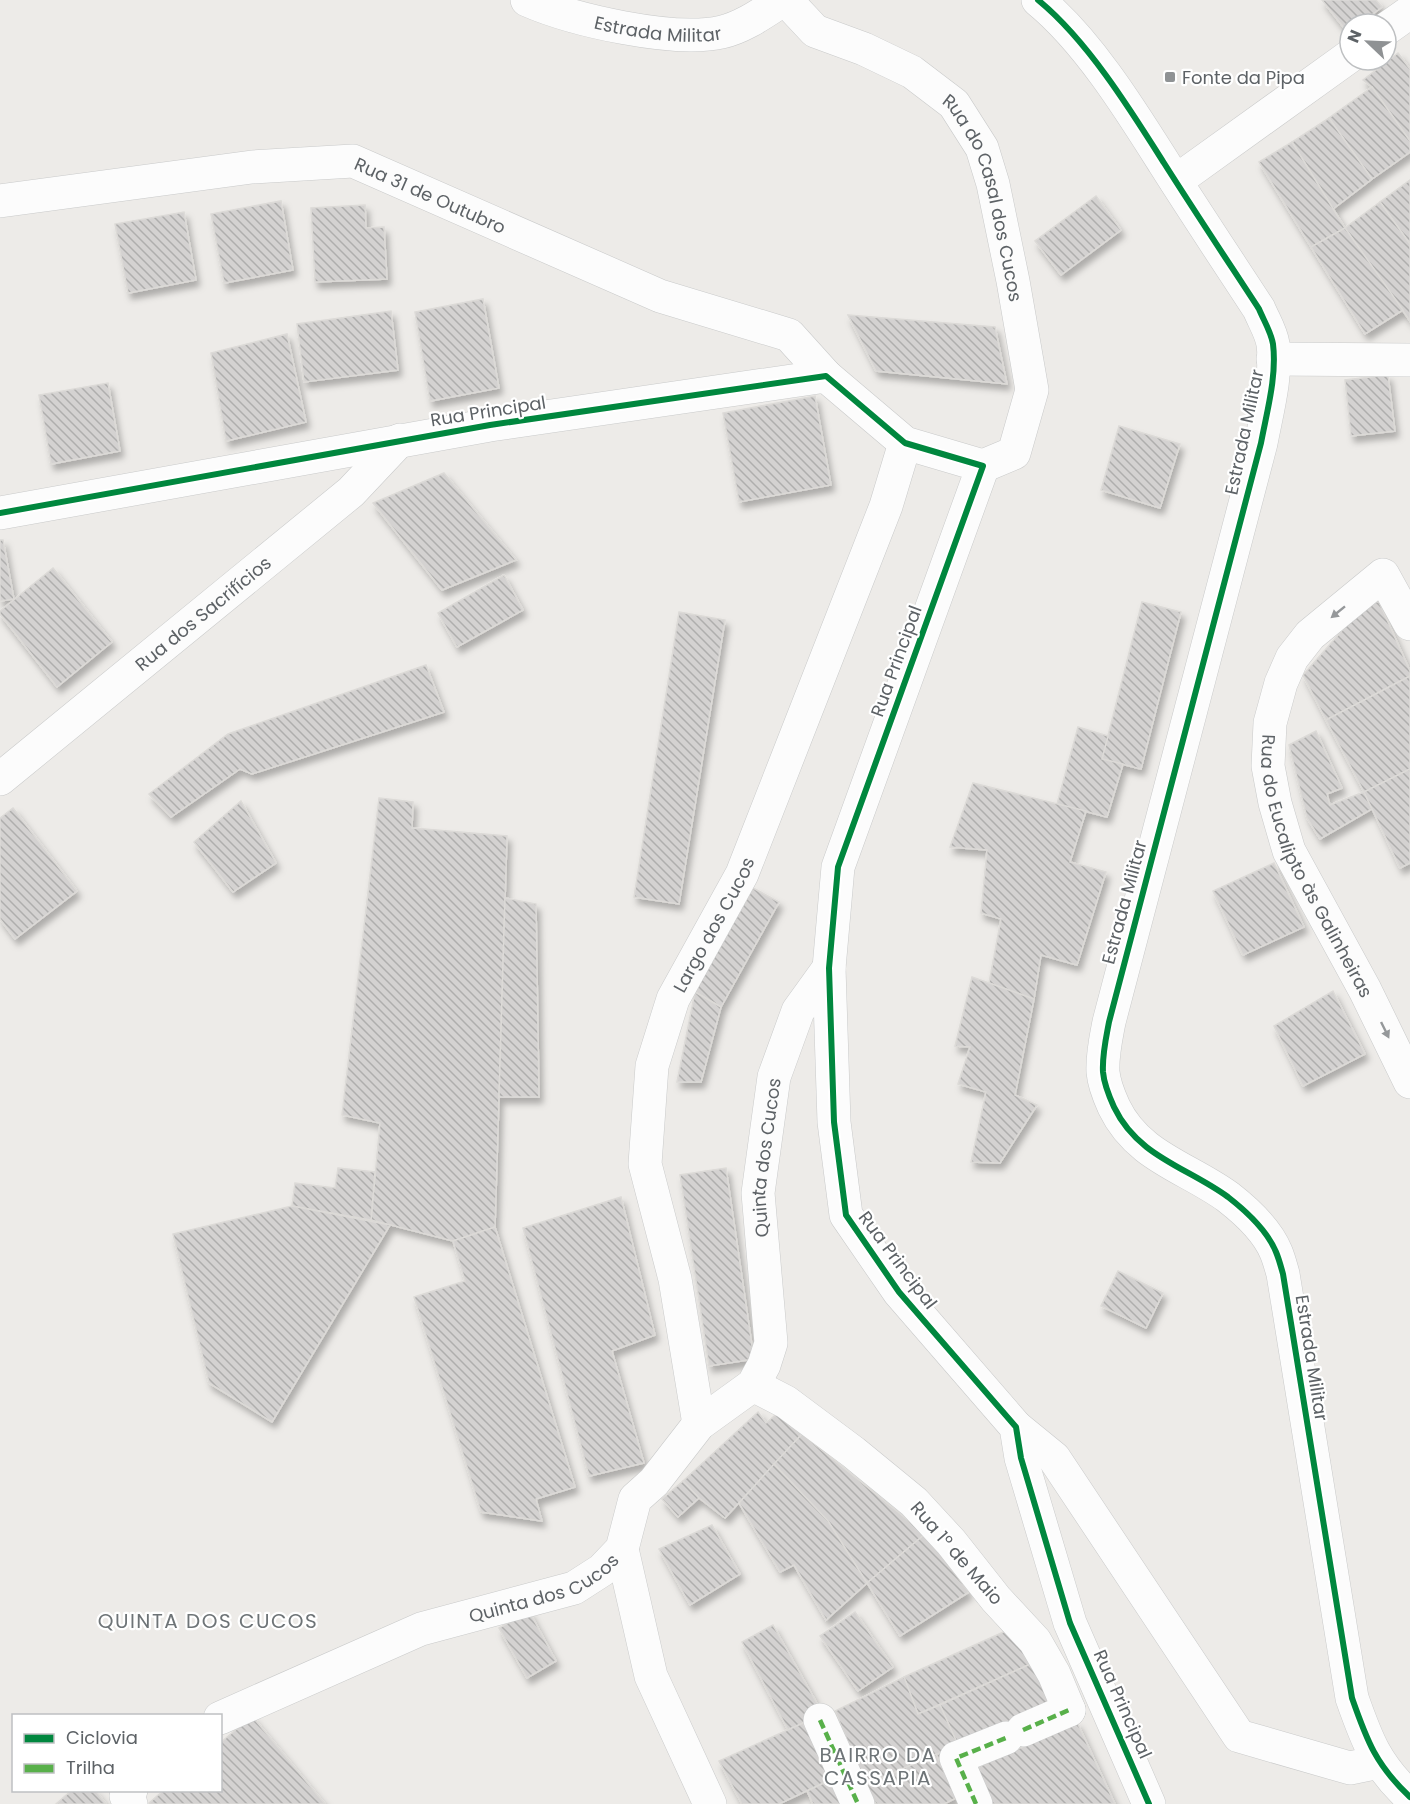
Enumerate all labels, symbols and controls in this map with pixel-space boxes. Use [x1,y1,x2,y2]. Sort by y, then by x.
street label: Estrada Militar [592,9,724,47]
north arrow [1338,12,1398,72]
text: N [1342,26,1368,46]
place label: Fonte da Pipa [1182,65,1305,90]
marker: Fonte da Pipa [1163,70,1177,84]
street label: Rua do Casal dos Cucos [938,88,1029,303]
street label: Rua 31 de Outubro [351,151,510,239]
street label: Estrada Militar [1219,367,1270,497]
street label: Rua Principal [428,390,548,432]
street label: Rua dos Sacrifícios [130,550,276,676]
street label: Rua Principal [864,602,928,720]
one-way arrow [1331,605,1346,618]
street label: Rua do Eucalipto às Galinheiras [1255,734,1379,1001]
street label: Estrada Militar [1095,837,1153,967]
street label: Largo dos Cucos [667,853,760,997]
one-way arrow [1380,1022,1389,1039]
street label: Quinta dos Cucos [745,1076,786,1238]
street label: Rua Principal [853,1206,943,1314]
street label: Estrada Militar [1290,1293,1334,1423]
street label: Rua 1º de Maio [905,1496,1009,1610]
street label: Quinta dos Cucos [466,1548,624,1628]
district label: QUINTA DOS CUCOS [98,1607,318,1635]
street label: Rua Principal [1088,1646,1158,1762]
legend [12,1714,222,1792]
text: Ciclovia [66,1725,138,1750]
district label: BAIRRO DA CASSAPIA [819,1741,937,1792]
text: Trilha [66,1755,115,1780]

